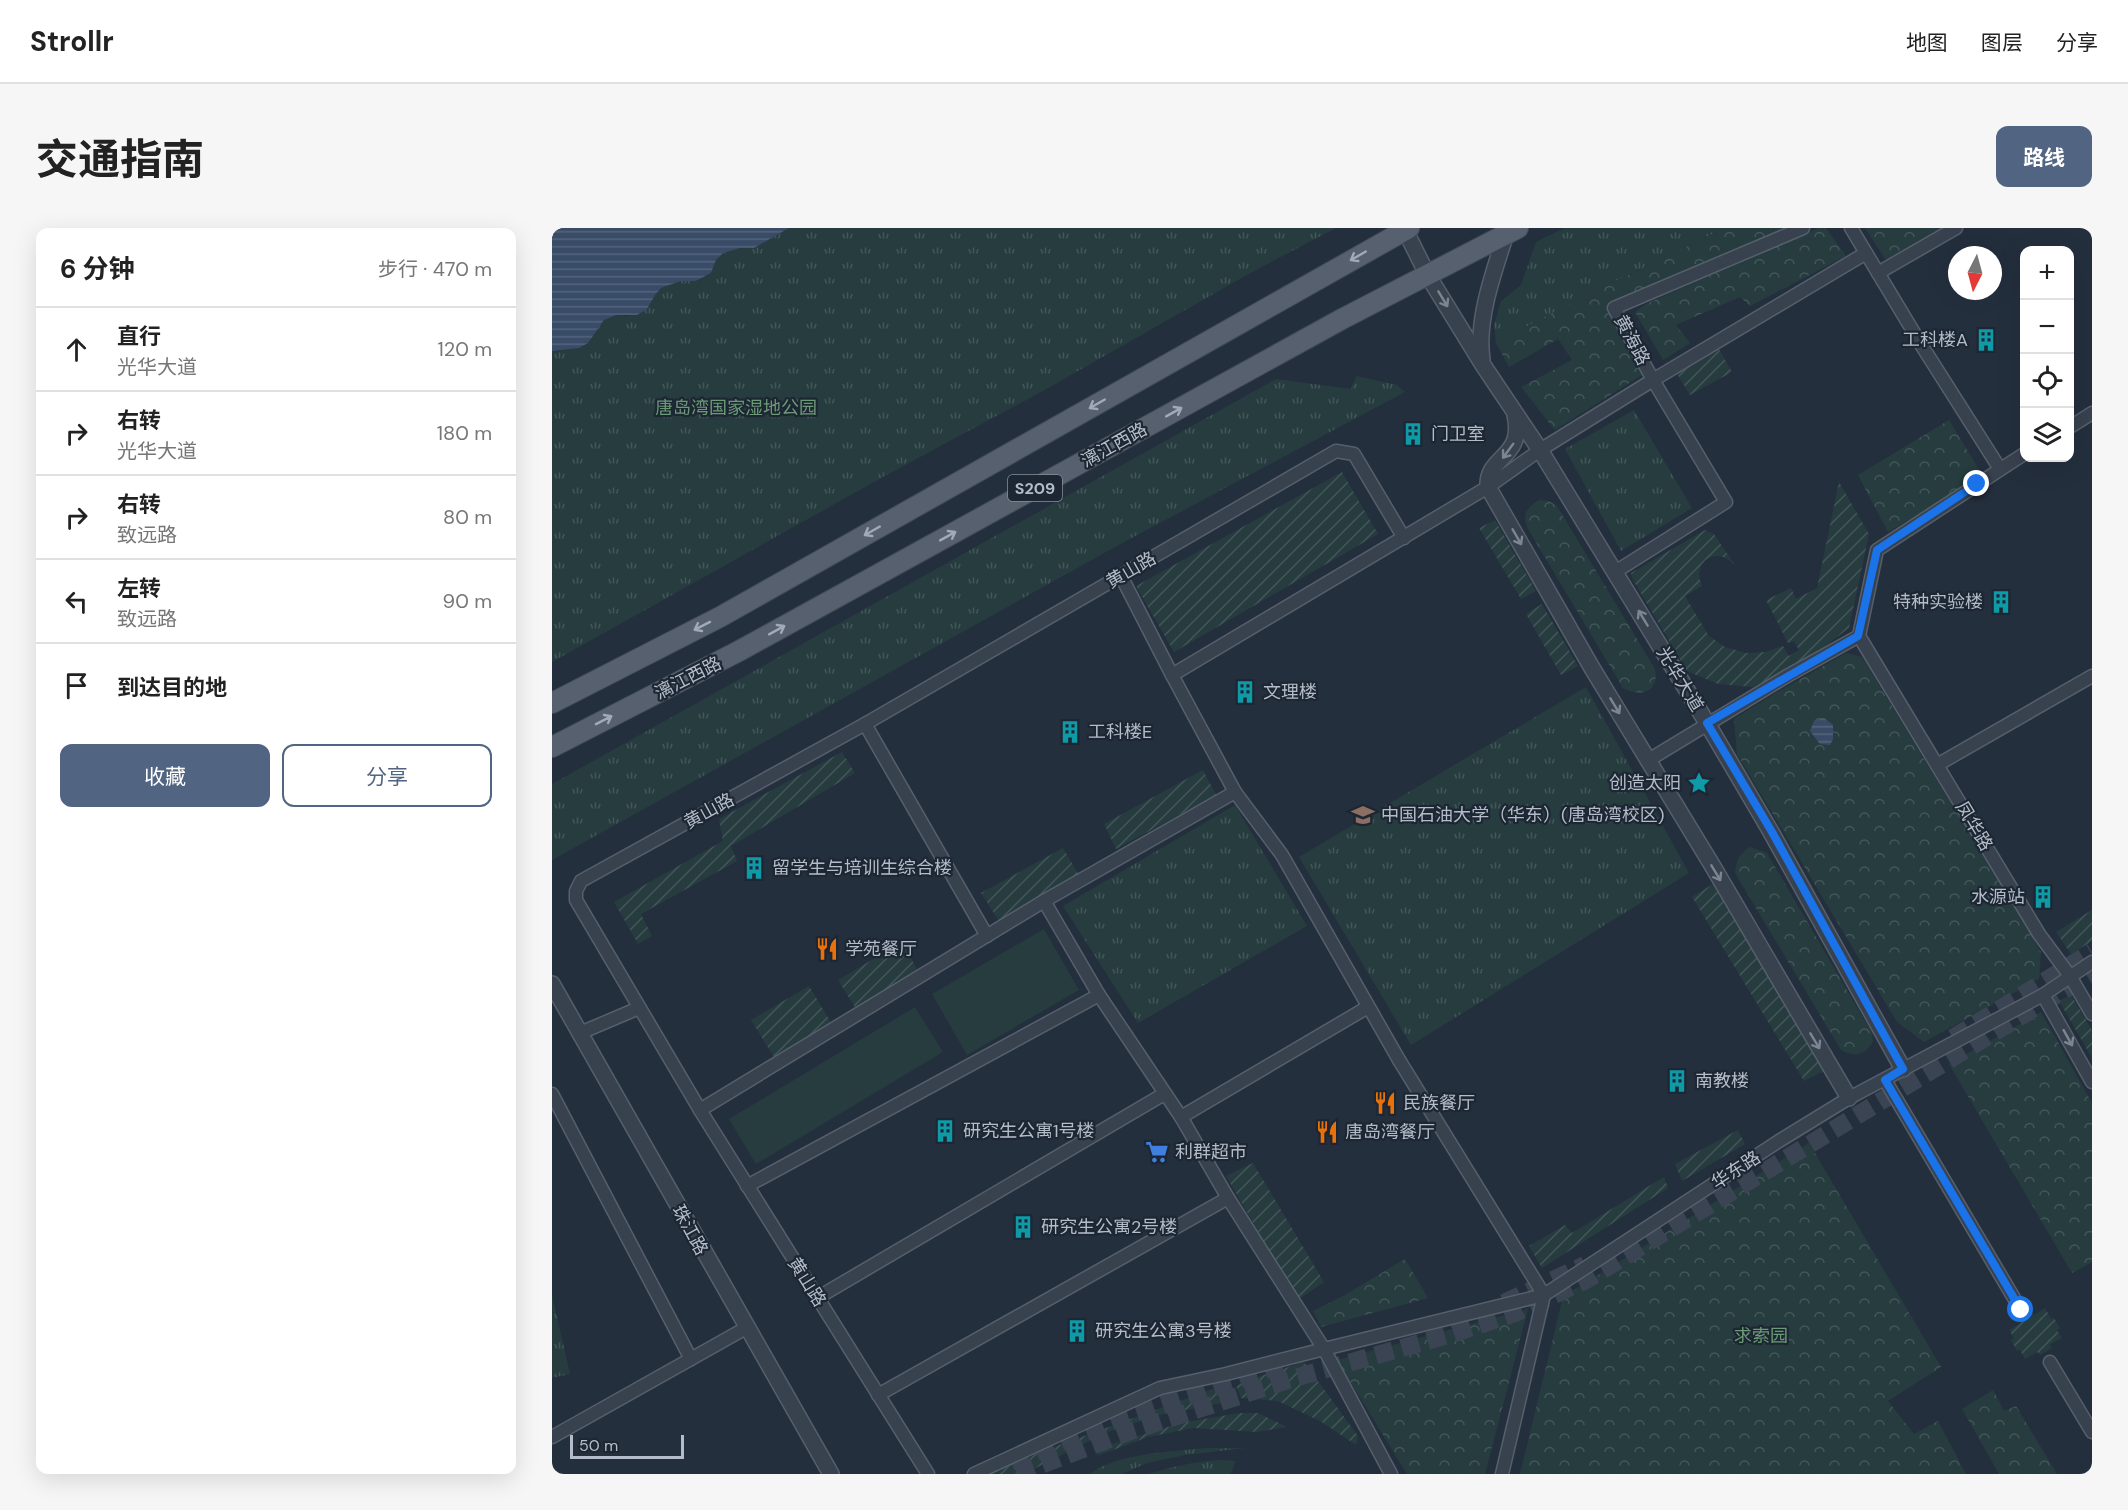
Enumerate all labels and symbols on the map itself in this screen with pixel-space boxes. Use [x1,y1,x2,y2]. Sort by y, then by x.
north arrow [1948,246,2002,300]
one-way arrow [1350,251,1367,263]
one-way arrow [1437,291,1450,308]
street label: 黄海路 [1609,311,1655,369]
building icon: 工科楼A [1973,327,1999,353]
place label: 工科楼A [1902,328,1968,352]
park label: 唐岛湾国家湿地公园 [655,396,817,420]
one-way arrow [1088,399,1106,410]
one-way arrow [1165,406,1182,418]
street label: 漓江西路 [1077,417,1151,473]
building icon: 门卫室 [1400,421,1426,447]
place label: 门卫室 [1431,422,1485,446]
one-way arrow [1502,443,1514,459]
route end [1963,470,1989,496]
road number: S209 [1008,475,1062,501]
one-way arrow [864,525,881,537]
one-way arrow [1512,528,1524,545]
one-way arrow [939,530,956,542]
street label: 黄山路 [1102,546,1160,594]
building icon: 特种实验楼 [1988,589,2014,615]
place label: 特种实验楼 [1893,590,1983,614]
one-way arrow [1636,610,1648,627]
one-way arrow [693,621,711,633]
one-way arrow [768,624,785,636]
street label: 光华大道 [1651,642,1709,716]
street label: 漓江西路 [650,651,726,705]
building icon: 文理楼 [1232,679,1258,705]
place label: 文理楼 [1263,680,1317,704]
one-way arrow [1609,697,1621,714]
one-way arrow [595,714,613,726]
building icon: 工科楼E [1057,719,1083,745]
place label: 工科楼E [1088,720,1152,744]
place icon: 创造太阳 [1686,770,1712,796]
place label: 创造太阳 [1609,771,1681,795]
street label: 黄山路 [680,787,738,835]
street label: 凤华路 [1950,797,1998,855]
school or university icon: 中国石油大学（华东）(唐岛湾校区) [1350,802,1376,828]
place label: 中国石油大学（华东）(唐岛湾校区) [1381,803,1664,827]
building icon: 留学生与培训生综合楼 [741,855,767,881]
place label: 留学生与培训生综合楼 [772,856,952,880]
one-way arrow [1711,864,1723,881]
building icon: 水源站 [2030,884,2056,910]
place label: 水源站 [1971,885,2025,909]
restaurant icon: 学苑餐厅 [814,936,840,962]
place label: 学苑餐厅 [845,937,917,961]
one-way arrow [2062,1030,2074,1047]
one-way arrow [1810,1032,1822,1049]
building icon: 南教楼 [1664,1068,1690,1094]
place label: 南教楼 [1695,1069,1749,1093]
restaurant icon: 民族餐厅 [1372,1090,1398,1116]
place label: 民族餐厅 [1403,1091,1475,1115]
building icon: 研究生公寓1号楼 [932,1118,958,1144]
place label: 研究生公寓1号楼 [963,1119,1095,1143]
restaurant icon: 唐岛湾餐厅 [1314,1119,1340,1145]
place label: 唐岛湾餐厅 [1345,1120,1435,1144]
supermarket icon: 利群超市 [1144,1139,1170,1165]
place label: 利群超市 [1175,1140,1247,1164]
street label: 华东路 [1707,1145,1765,1195]
street label: 珠江路 [666,1201,714,1259]
building icon: 研究生公寓2号楼 [1010,1214,1036,1240]
place label: 研究生公寓2号楼 [1041,1215,1177,1239]
street label: 黄山路 [783,1253,831,1311]
route start [2007,1296,2033,1322]
building icon: 研究生公寓3号楼 [1064,1318,1090,1344]
place label: 研究生公寓3号楼 [1095,1319,1232,1343]
park label: 求索园 [1734,1324,1788,1348]
scale bar [570,1432,684,1460]

